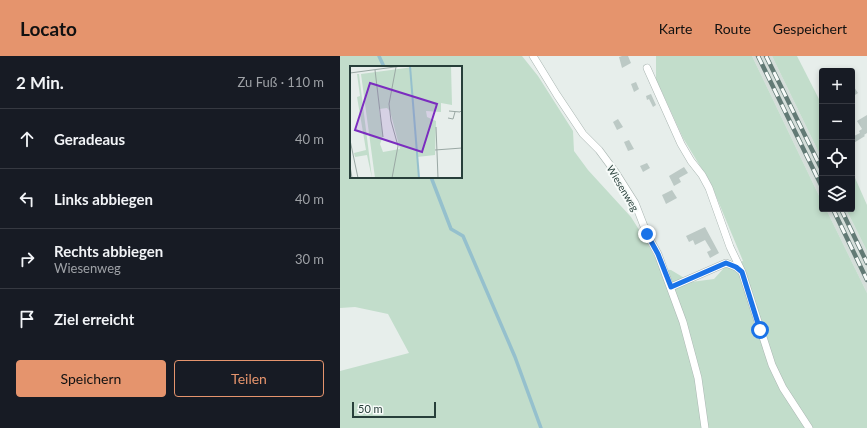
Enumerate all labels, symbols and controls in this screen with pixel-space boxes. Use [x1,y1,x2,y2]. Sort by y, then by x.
text: Locato [20,17,77,40]
text: Karte [659,20,692,37]
text: Route [714,20,751,37]
text: Gespeichert [773,20,847,37]
inset map [350,66,462,178]
map controls [819,68,855,212]
button: + [819,68,855,104]
text: 2 Min. [16,72,64,93]
text: Zu Fuß · 110 m [238,74,324,90]
button: − [819,104,855,140]
icon: ahead [16,128,38,150]
text: Geradeaus [54,130,125,148]
text: 40 m [295,131,324,147]
button: locate [819,140,855,176]
street label: Wiesenweg [605,163,641,213]
button: layers [819,176,855,212]
icon: left [16,188,38,210]
text: Links abbiegen [54,190,153,208]
text: 40 m [295,191,324,207]
route end [638,225,656,243]
text: Rechts abbiegen [54,242,163,260]
icon: right [16,248,38,270]
text: 30 m [295,251,324,267]
text: Wiesenweg [54,260,121,276]
icon: arrive [16,308,38,330]
text: Ziel erreicht [54,310,134,328]
route start [751,321,769,339]
button: Speichern [16,360,166,397]
button: Teilen [174,360,324,397]
scale bar [352,400,436,419]
text: 50 m [358,402,383,415]

